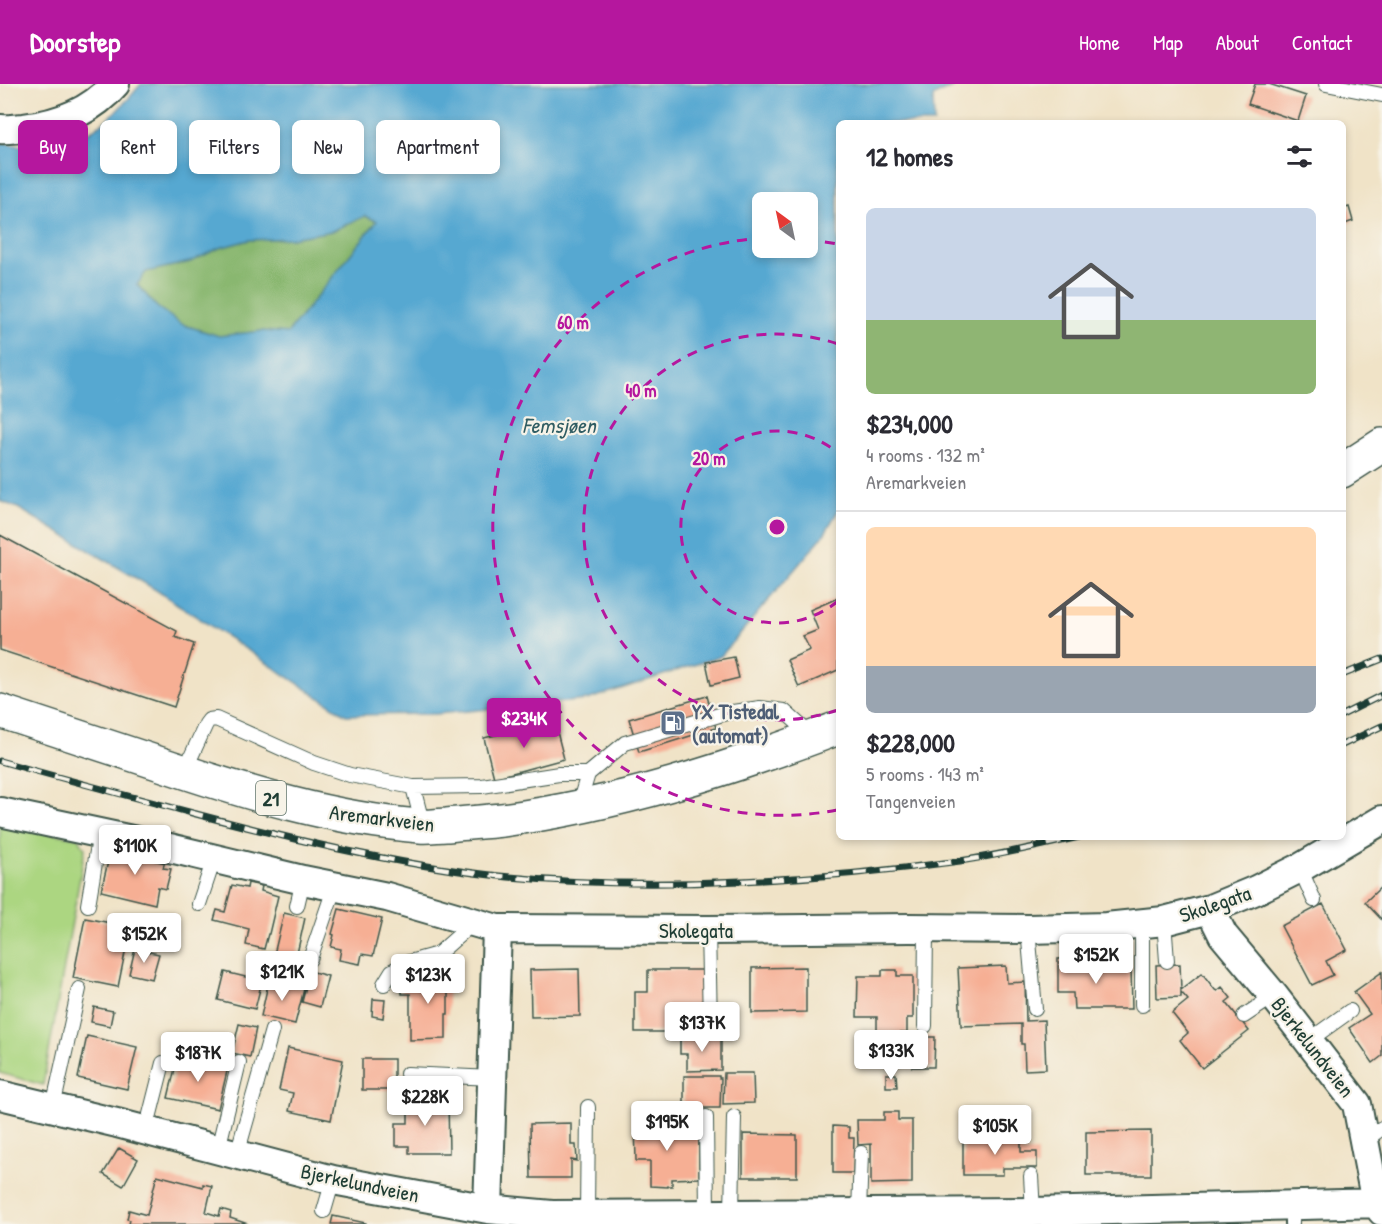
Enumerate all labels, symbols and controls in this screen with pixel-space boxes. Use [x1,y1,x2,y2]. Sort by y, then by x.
text: Doorstep [30,23,120,61]
text: Home [1079,28,1120,57]
text: Map [1153,28,1183,57]
text: About [1216,28,1259,57]
text: Contact [1292,28,1352,57]
chip: Buy [18,120,88,174]
chip: Rent [100,120,177,174]
chip: Filters [189,120,280,174]
chip: New [292,120,364,174]
chip: Apartment [376,120,500,174]
text: 12 homes [866,139,953,174]
icon: filters [1283,140,1316,173]
north arrow [752,192,818,258]
map controls [752,192,818,258]
icon: home [1037,247,1145,355]
text: 60 m [557,310,589,335]
text: 40 m [625,378,657,403]
text: $234,000 [866,406,953,441]
water label: Femsjøen [522,410,598,440]
text: 4 rooms · 132 m² [866,441,985,468]
text: 20 m [693,446,725,471]
text: Aremarkveien [866,468,966,495]
centre of rings [767,517,787,537]
icon: home [1037,566,1145,674]
place label: YX Tistedal (automat) [692,697,779,750]
pin: $234K [482,698,566,749]
text: $234K [501,704,547,731]
fuel station icon: YX Tistedal (automat) [658,708,688,738]
text: $228,000 [866,725,955,760]
text: 5 rooms · 143 m² [866,760,984,787]
road number: 21 [256,781,286,815]
text: Tangenveien [866,787,956,814]
street label: Aremarkveien [328,797,436,839]
pin: $110K [93,825,177,876]
text: $110K [113,831,157,858]
street label: Skolegata [1175,878,1255,930]
pin: $152K [102,913,186,964]
street label: Skolegata [659,916,733,945]
text: $152K [121,919,167,946]
pin: $152K [1054,934,1138,985]
text: $152K [1073,940,1119,967]
pin: $121K [240,951,324,1002]
pin: $123K [386,954,470,1005]
text: $121K [260,957,304,984]
text: $123K [405,960,451,987]
street label: Bjerkelundveien [1265,991,1361,1103]
pin: $137K [660,1002,744,1053]
text: $137K [679,1008,725,1035]
pin: $133K [849,1030,933,1081]
pin: $187K [156,1032,240,1083]
text: $133K [868,1036,914,1063]
text: $187K [175,1038,221,1065]
pin: $228K [383,1076,467,1127]
text: $228K [401,1082,449,1109]
pin: $195K [625,1101,709,1152]
pin: $105K [953,1105,1037,1156]
text: $195K [645,1107,689,1134]
text: $105K [972,1111,1018,1138]
street label: Bjerkelundveien [298,1156,422,1210]

